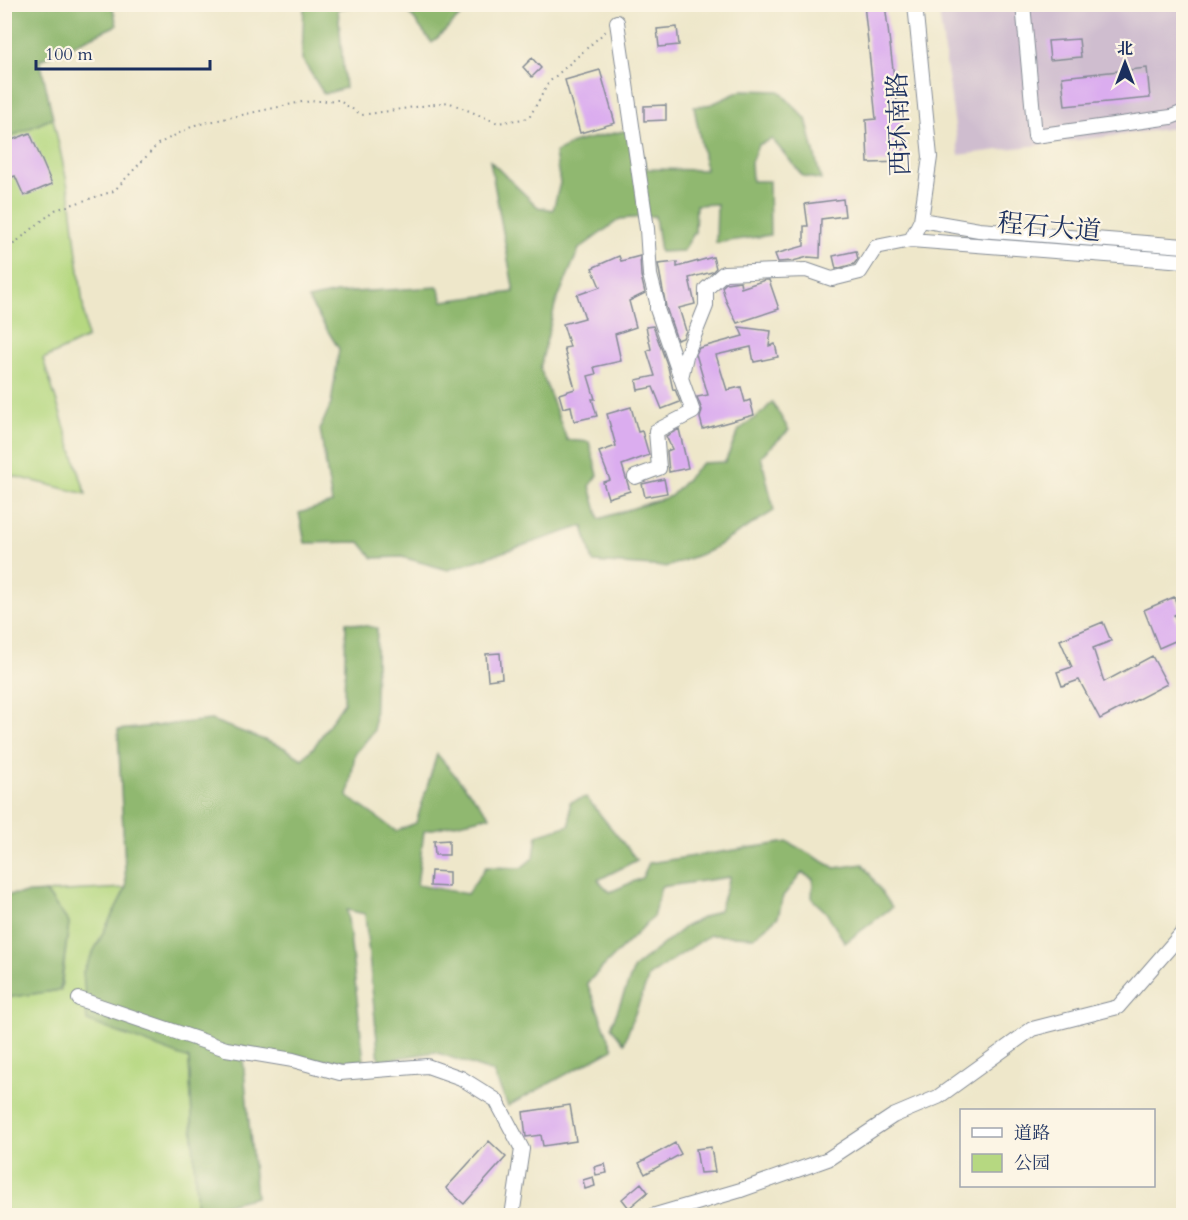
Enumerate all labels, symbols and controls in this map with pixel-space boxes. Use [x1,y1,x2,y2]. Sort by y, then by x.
scale bar [36,33,210,71]
north arrow [1095,33,1155,93]
text: 北 [1117,38,1133,60]
text: 100 m [45,42,93,67]
street label: 西环南路 [880,71,918,177]
street label: 程石大道 [996,205,1102,249]
legend [960,1109,1155,1187]
text: 道路 [1014,1121,1050,1146]
text: 公园 [1014,1151,1050,1176]

